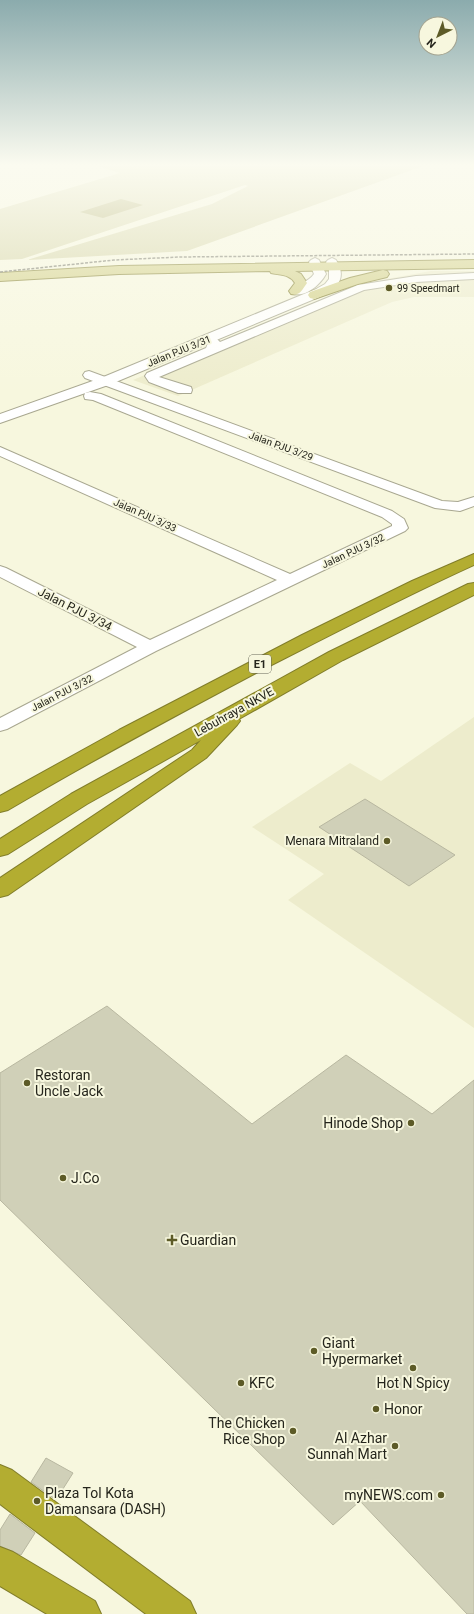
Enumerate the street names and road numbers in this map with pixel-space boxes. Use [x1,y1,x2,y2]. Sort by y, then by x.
street label: Jalan PJU 3/31 [146,333,212,369]
street label: Jalan PJU 3/29 [247,429,315,463]
street label: Jalan PJU 3/33 [112,496,178,534]
street label: Jalan PJU 3/32 [320,532,386,570]
street label: Jalan PJU 3/34 [36,584,115,634]
road number: E1 [249,655,271,673]
street label: Jalan PJU 3/32 [29,673,95,713]
street label: Lebuhraya NKVE [192,684,276,740]

